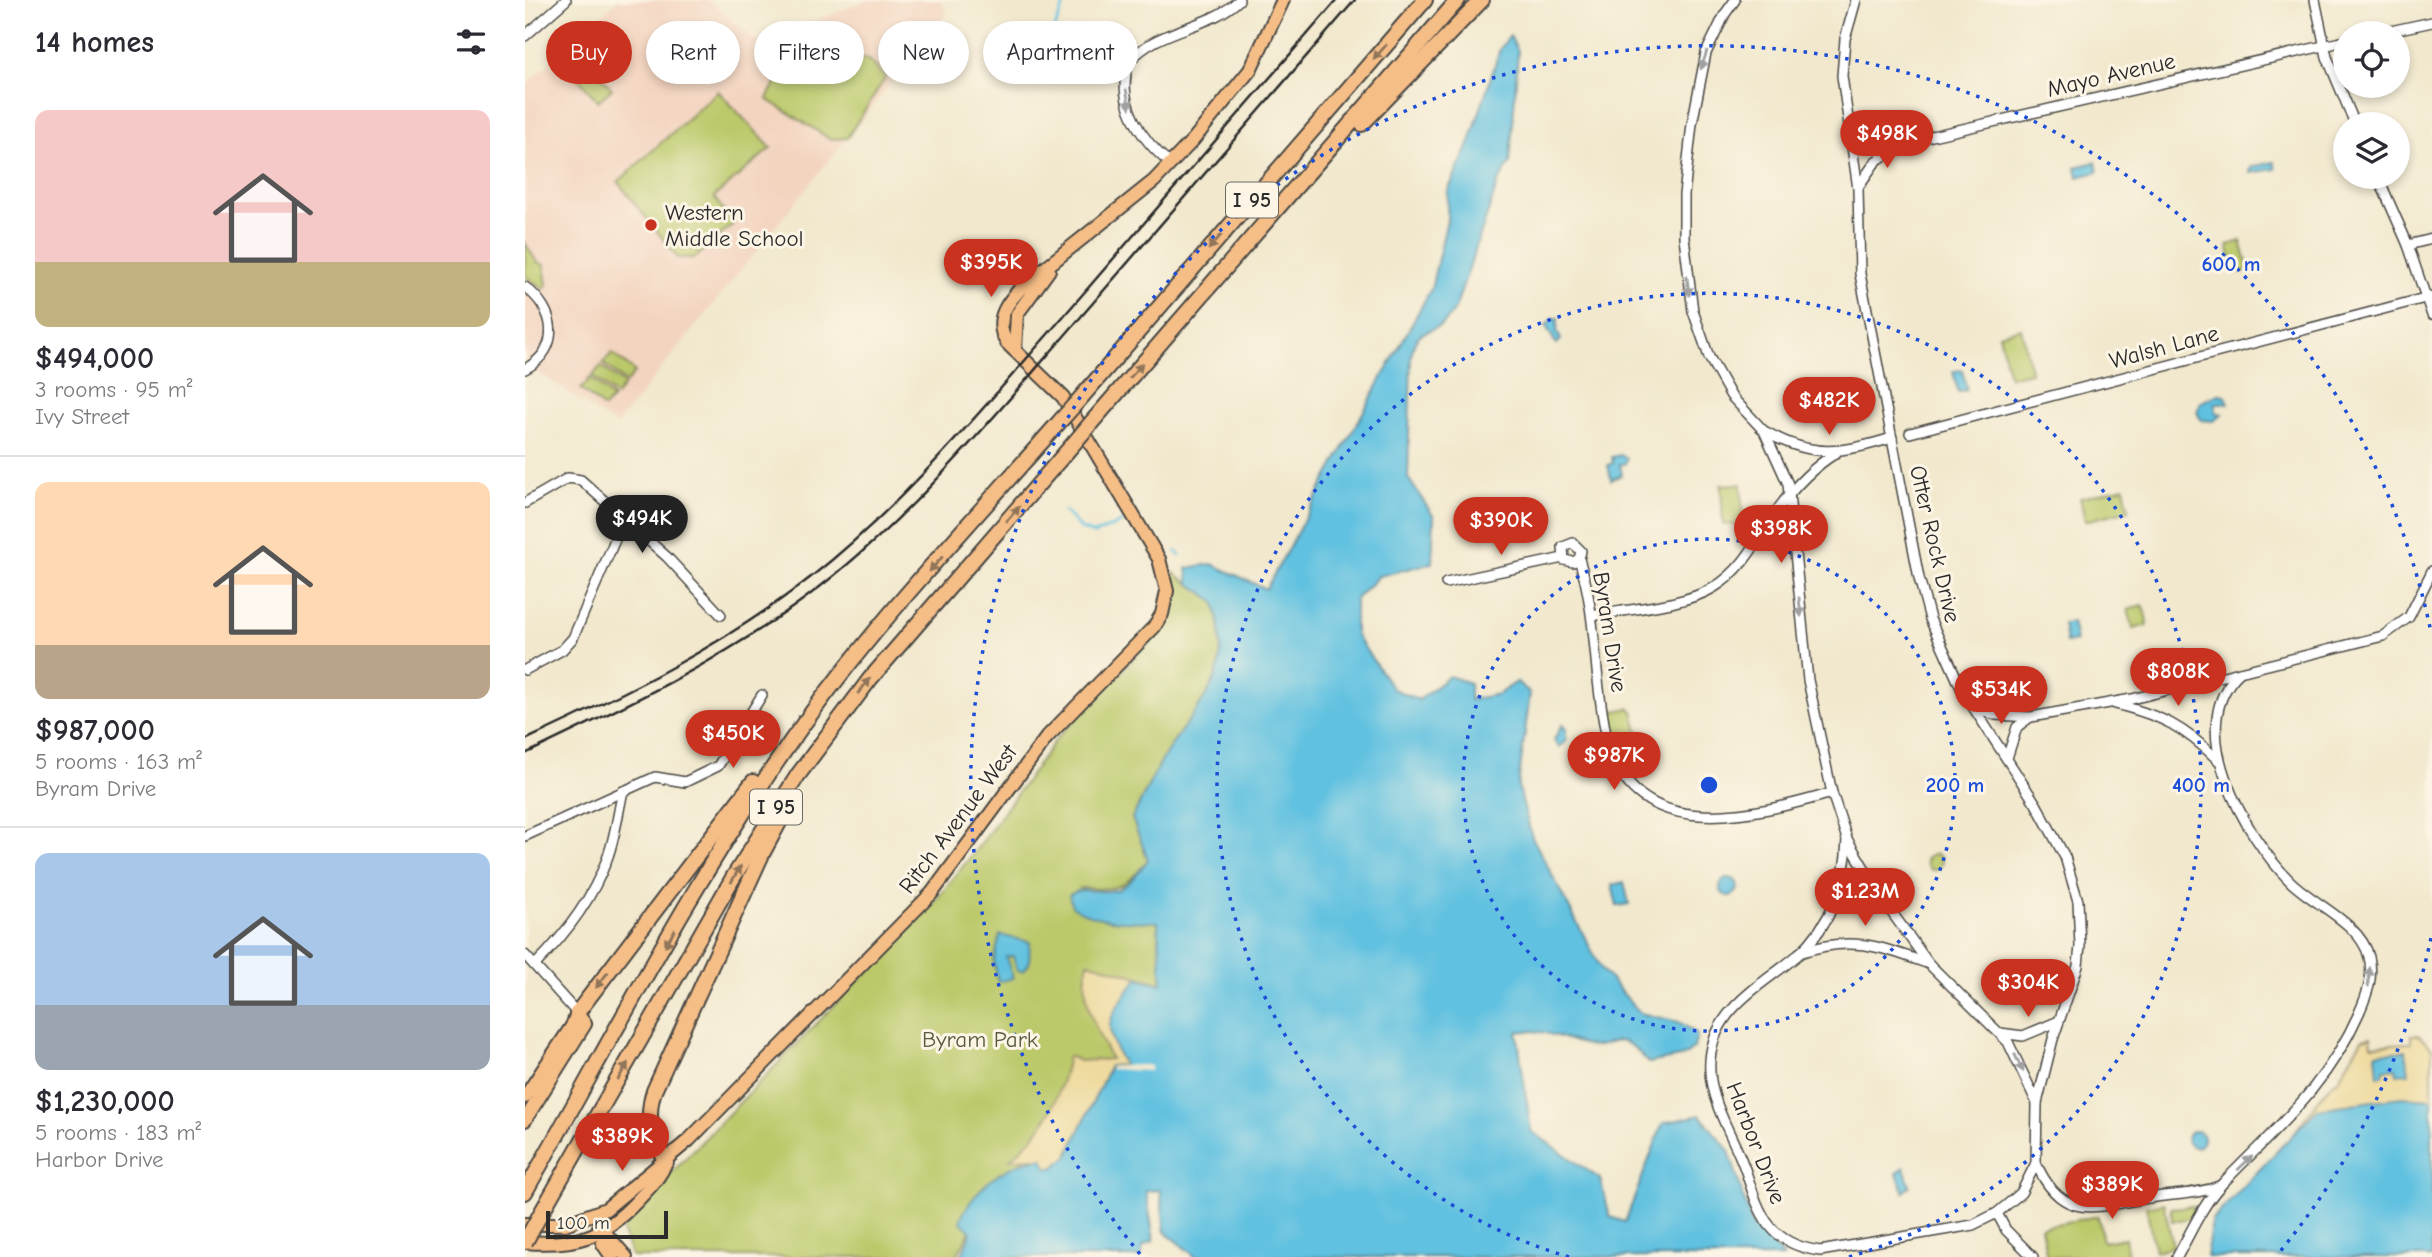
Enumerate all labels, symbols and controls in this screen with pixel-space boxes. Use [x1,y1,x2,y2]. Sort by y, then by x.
chip: Buy [546,21,632,84]
chip: Rent [646,21,740,84]
chip: Filters [754,21,864,84]
chip: New [878,21,969,84]
chip: Apartment [983,21,1138,84]
map controls [2333,21,2410,189]
button: locate [2333,21,2410,98]
icon: filters [452,23,490,61]
text: 14 homes [35,25,154,60]
one-way arrow [1373,43,1388,60]
street label: Mayo Avenue [2044,47,2178,103]
one-way arrow [1699,50,1709,71]
one-way arrow [1123,88,1134,110]
pin: $498K [1838,110,1936,170]
button: layers [2333,112,2410,189]
text: $498K [1856,119,1918,146]
icon: home [200,155,326,281]
road number: I 95 [1226,182,1278,218]
place label: Western Middle School [665,199,804,252]
marker: Western Middle School [643,217,659,233]
one-way arrow [1207,233,1223,251]
pin: $395K [942,240,1040,299]
text: $395K [960,248,1022,275]
text: 600 m [2201,252,2261,276]
one-way arrow [1683,275,1694,297]
street label: Walsh Lane [2106,319,2222,375]
text: $494,000 [35,341,154,376]
one-way arrow [1128,363,1143,380]
text: 3 rooms · 95 m² [35,376,193,403]
pin: $482K [1780,378,1878,437]
text: $482K [1799,386,1859,413]
text: Ivy Street [35,403,129,430]
street label: Otter Rock Drive [1904,463,1966,625]
pin: $494K [593,496,691,555]
pin: $390K [1452,498,1550,557]
text: $494K [612,504,672,531]
one-way arrow [1005,505,1020,522]
pin: $398K [1732,505,1830,565]
text: $390K [1469,506,1533,533]
text: $398K [1750,514,1812,541]
icon: home [200,527,326,653]
one-way arrow [929,555,944,572]
street label: Byram Drive [1587,570,1633,694]
one-way arrow [1795,597,1806,619]
pin: $808K [2129,648,2227,708]
text: $808K [2146,657,2210,684]
pin: $534K [1952,666,2050,726]
text: $534K [1970,675,2032,702]
one-way arrow [857,678,872,696]
pin: $450K [684,710,782,770]
text: $987,000 [35,713,155,748]
text: $450K [702,719,764,746]
pin: $987K [1565,732,1663,792]
street label: Ritch Avenue West [893,738,1024,899]
text: $987K [1584,741,1644,768]
text: 5 rooms · 163 m² [35,748,202,775]
centre of rings [1697,773,1721,797]
text: 200 m [1926,773,1984,797]
text: 400 m [2172,773,2230,797]
text: Byram Drive [35,775,156,802]
road number: I 95 [750,790,802,824]
one-way arrow [729,864,742,883]
pin: $1.23M [1808,869,1922,928]
text: $1.23M [1831,877,1899,904]
icon: home [200,898,326,1024]
one-way arrow [664,928,676,948]
pin: $304K [1979,960,2077,1019]
one-way arrow [2364,966,2375,988]
text: $304K [1997,968,2059,995]
one-way arrow [594,970,609,988]
park label: Byram Park [922,1026,1038,1053]
one-way arrow [2013,1053,2025,1073]
one-way arrow [617,1061,629,1081]
street label: Harbor Drive [1720,1078,1792,1208]
text: $1,230,000 [35,1084,175,1119]
pin: $389K [573,1114,671,1173]
text: 5 rooms · 183 m² [35,1119,201,1146]
text: $389K [591,1122,653,1149]
text: Harbor Drive [35,1146,163,1173]
one-way arrow [2236,1155,2254,1171]
pin: $389K [2063,1162,2161,1221]
text: $389K [2081,1170,2143,1197]
scale bar [546,1208,669,1240]
text: 100 m [557,1212,610,1234]

